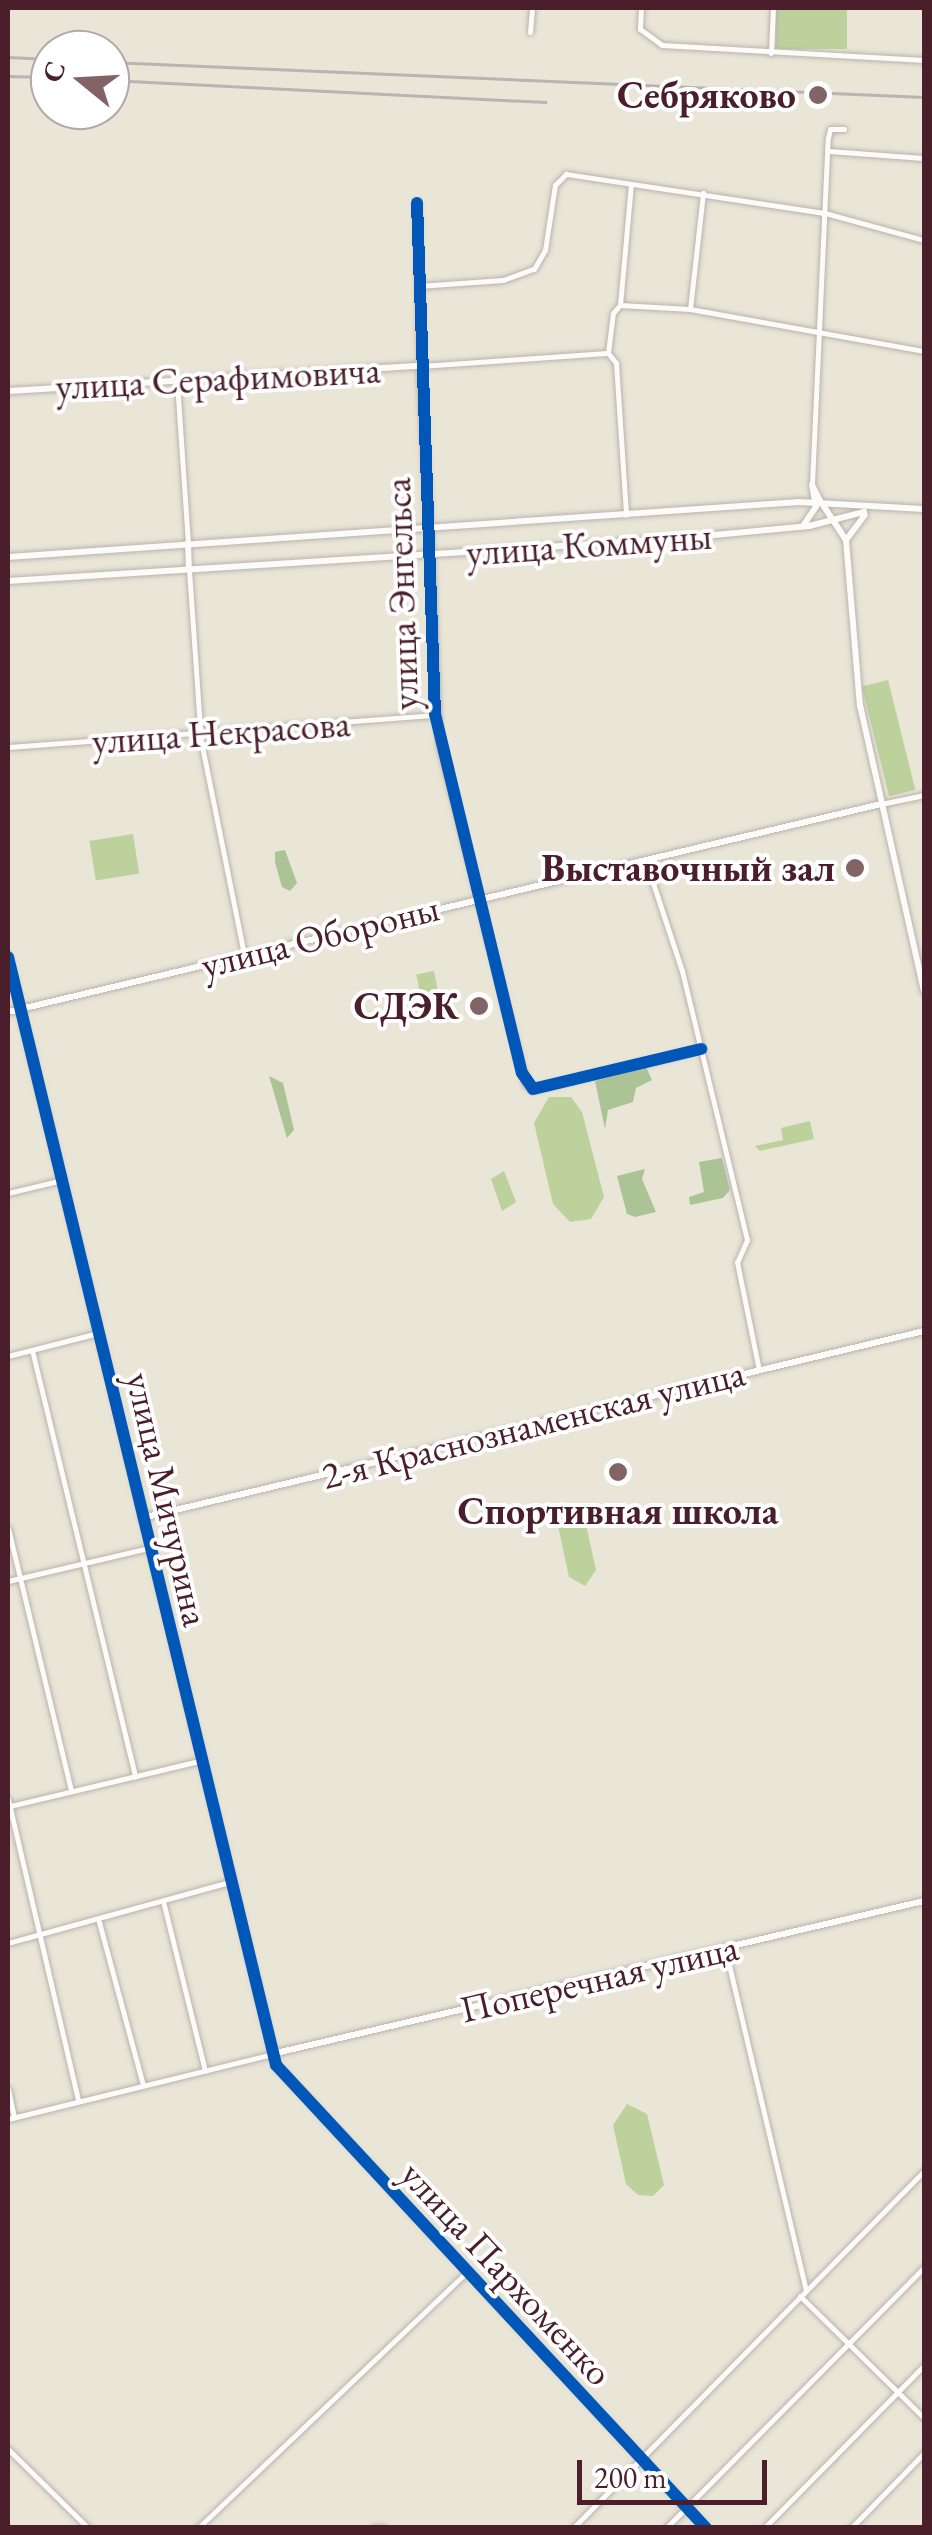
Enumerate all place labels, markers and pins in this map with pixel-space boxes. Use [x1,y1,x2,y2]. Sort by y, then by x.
place label: Себряково [617,72,796,118]
marker: Себряково [805,82,831,108]
place label: Выставочный зал [541,845,835,891]
marker: Выставочный зал [844,857,866,879]
place label: СДЭК [354,983,459,1029]
marker: СДЭК [468,995,490,1017]
marker: Спортивная школа [607,1461,629,1483]
place label: Спортивная школа [457,1488,779,1534]

